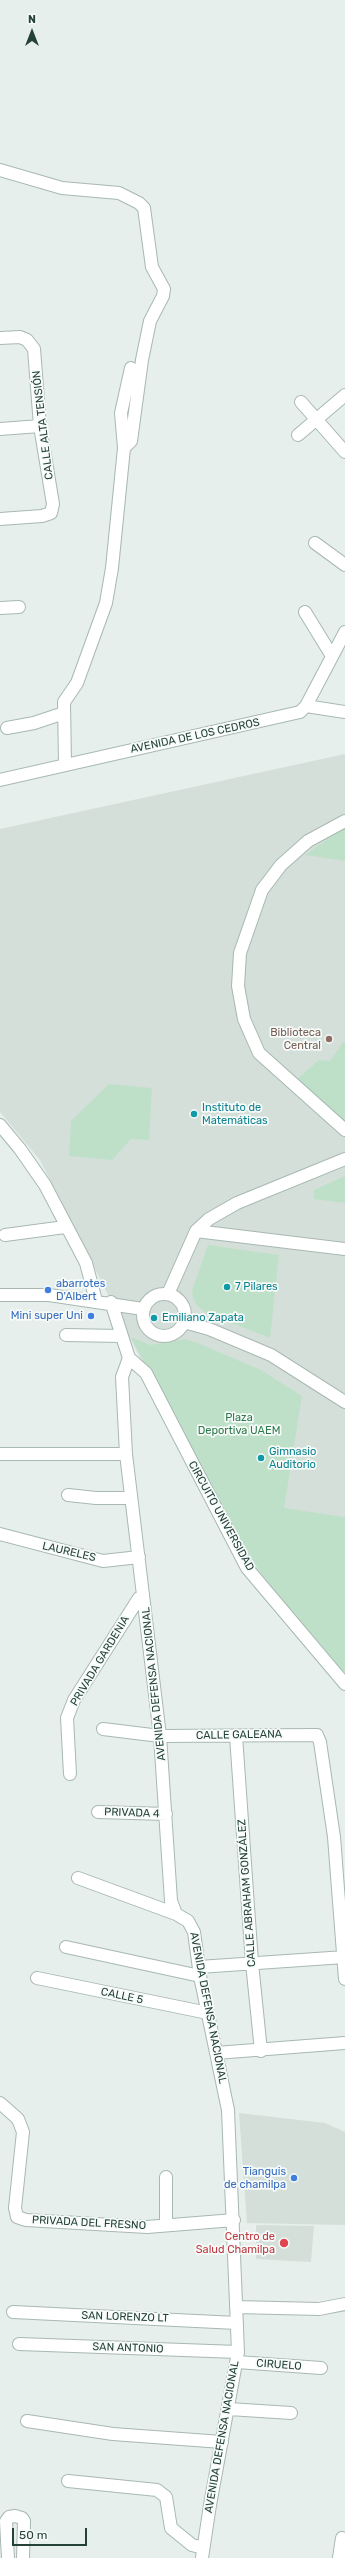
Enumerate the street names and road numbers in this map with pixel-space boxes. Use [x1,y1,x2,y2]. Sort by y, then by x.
street label: CALLE ALTA TENSIÓN [30,370,56,480]
street label: AVENIDA DE LOS CEDROS [129,716,261,756]
street label: CIRCUITO UNIVERSIDAD [185,1459,257,1573]
street label: LAURELES [41,1539,97,1565]
street label: AVENIDA DEFENSA NACIONAL [139,1606,169,1762]
street label: PRIVADA GARDENIA [68,1613,132,1709]
street label: CALLE GALEANA [196,1728,282,1742]
street label: PRIVADA 4 [104,1805,160,1821]
street label: CALLE ABRAHAM GONZÁLEZ [235,1819,259,1967]
street label: AVENIDA DEFENSA NACIONAL [187,1931,229,2085]
street label: CALLE 5 [100,1985,144,2007]
street label: PRIVADA DEL FRESNO [32,2213,146,2233]
street label: SAN LORENZO LT [81,2309,169,2325]
street label: SAN ANTONIO [92,2340,164,2356]
street label: CIRUELO [256,2357,302,2373]
street label: AVENIDA DEFENSA NACIONAL [202,2360,242,2514]

